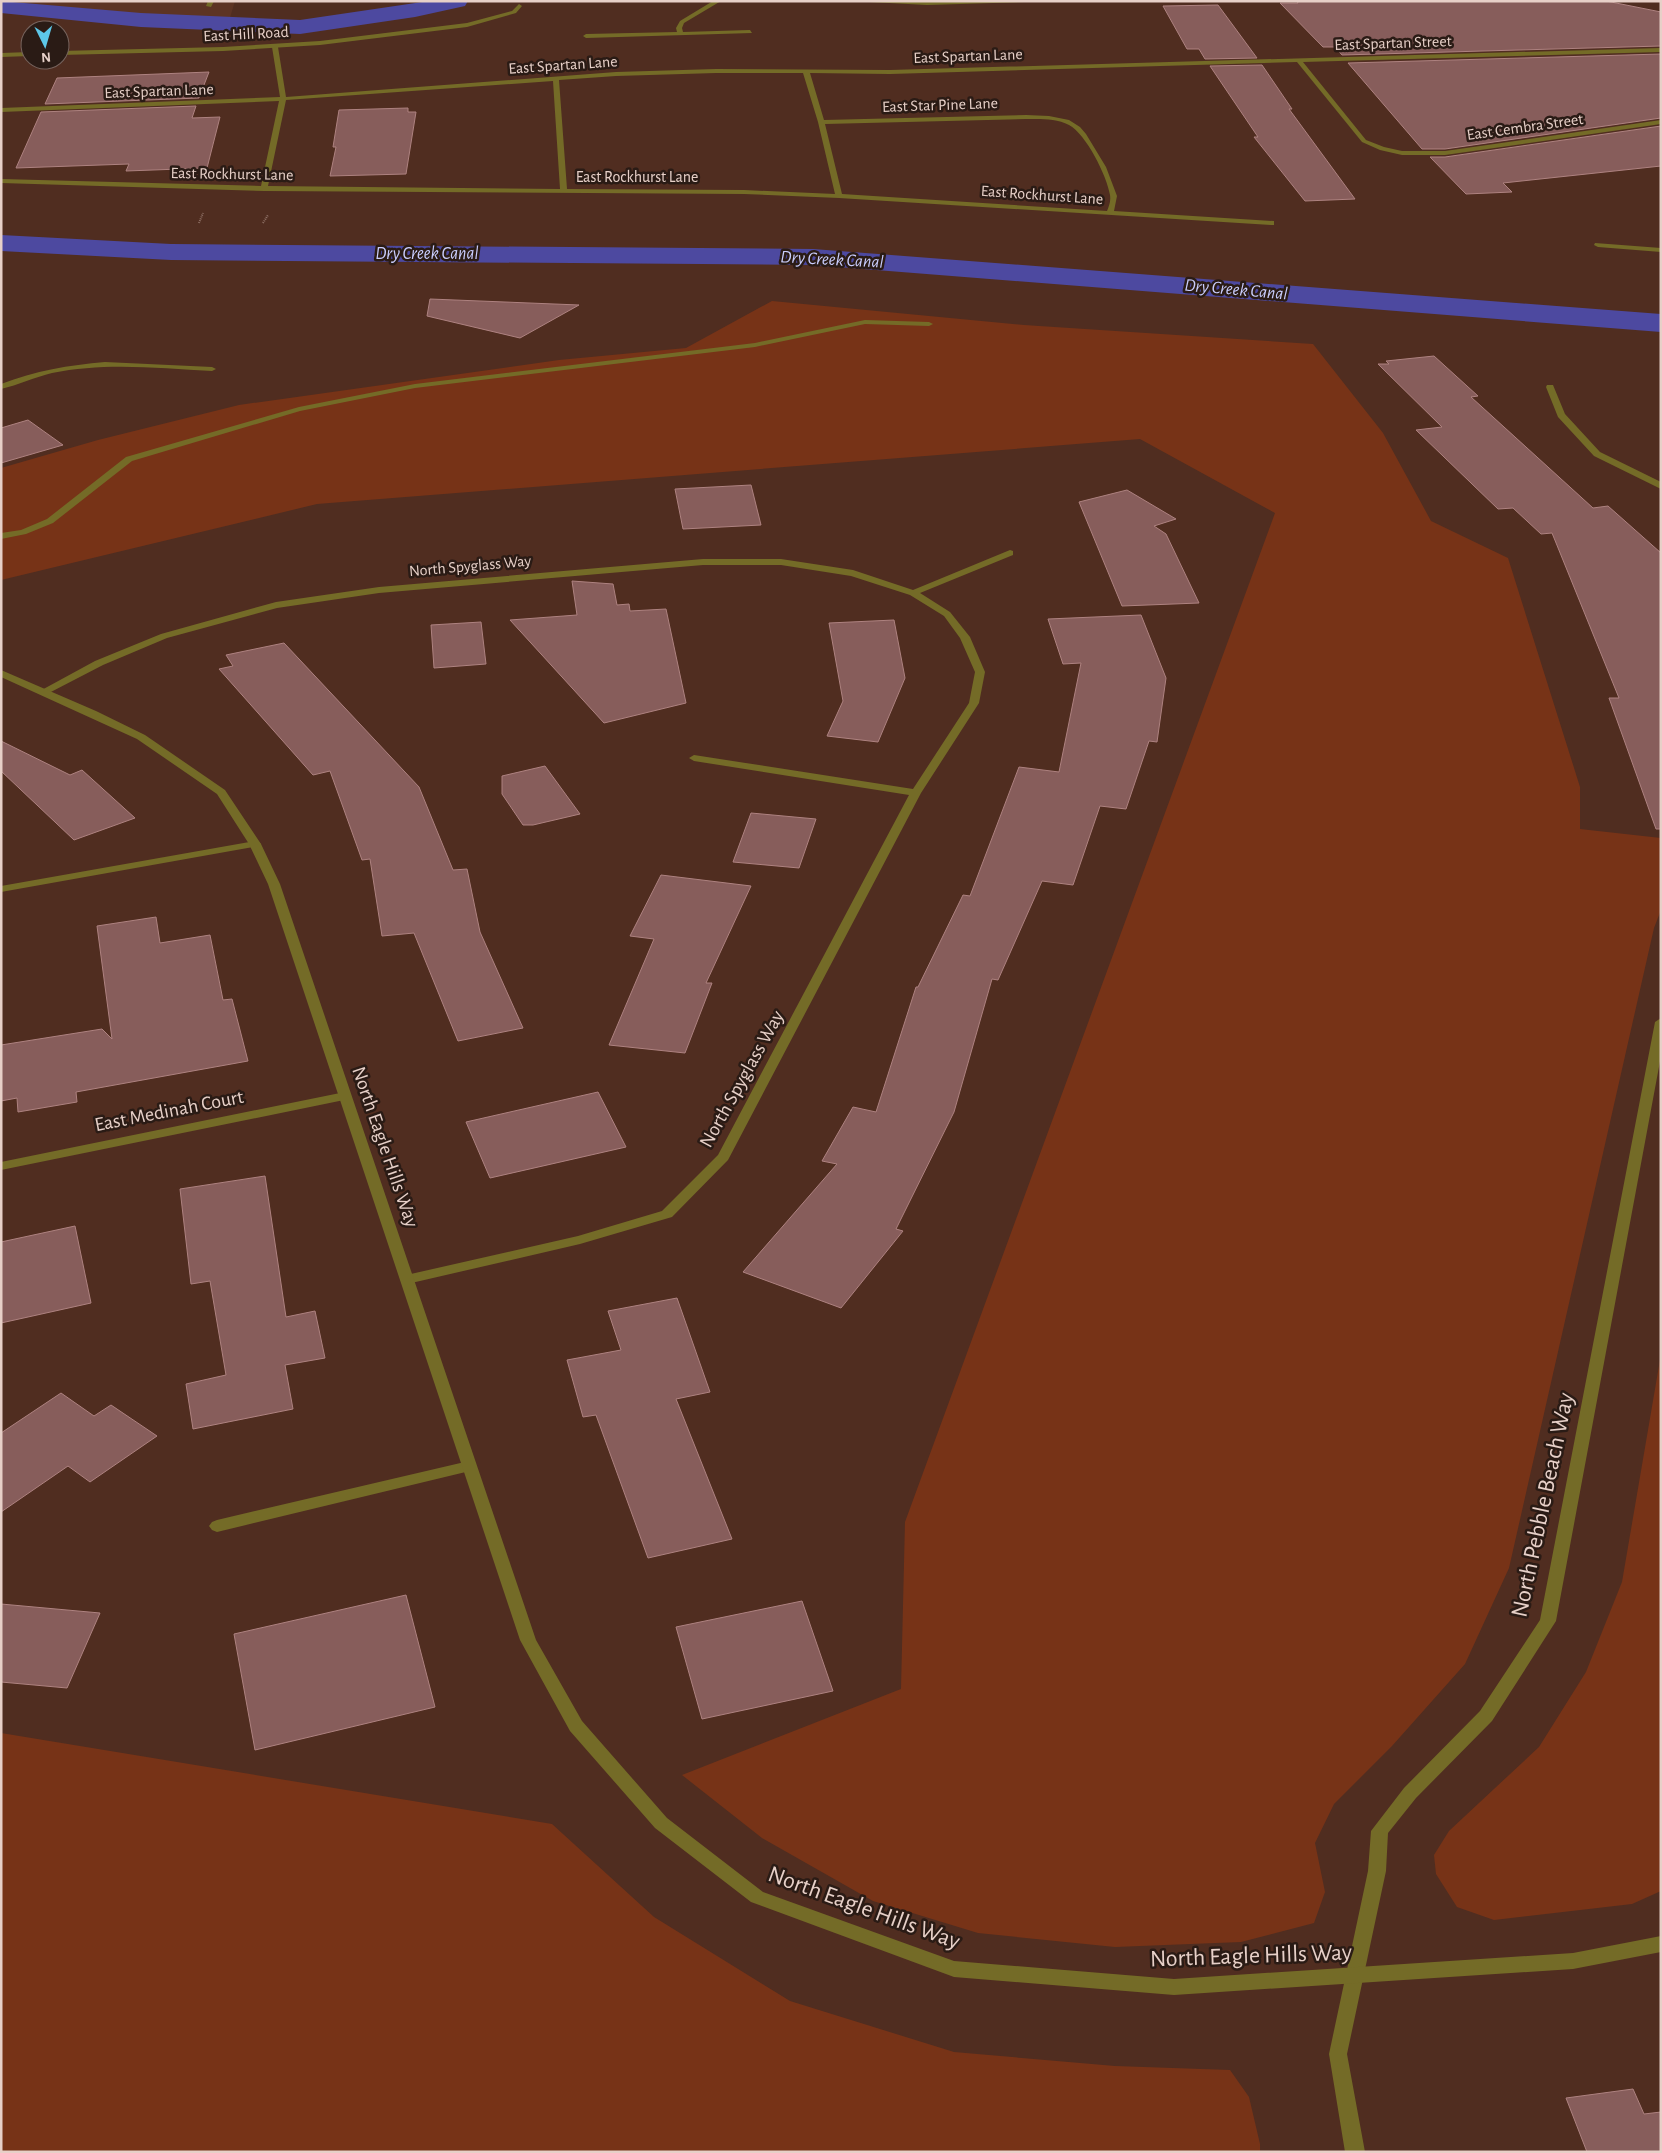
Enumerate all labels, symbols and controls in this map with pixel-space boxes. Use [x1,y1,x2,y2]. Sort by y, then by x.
north arrow [20,20,70,70]
street label: East Hill Road [203,24,289,44]
street label: East Spartan Street [1334,33,1452,53]
street label: East Spartan Lane [913,46,1023,66]
text: N [41,50,52,64]
street label: East Spartan Lane [508,53,618,77]
street label: East Spartan Lane [104,81,214,101]
street label: East Star Pine Lane [882,95,998,115]
street label: East Cembra Street [1466,111,1584,143]
street label: East Rockhurst Lane [170,165,294,183]
street label: East Rockhurst Lane [576,169,698,185]
street label: East Rockhurst Lane [980,183,1104,207]
water label: Dry Creek Canal [375,245,479,263]
water label: Dry Creek Canal [780,248,884,272]
water label: Dry Creek Canal [1184,277,1288,303]
street label: North Spyglass Way [408,553,532,580]
street label: North Spyglass Way [696,1007,788,1151]
street label: North Eagle Hills Way [348,1064,422,1230]
street label: East Medinah Court [93,1087,246,1135]
street label: North Pebble Beach Way [1507,1390,1579,1620]
street label: North Eagle Hills Way [765,1862,963,1954]
street label: North Eagle Hills Way [1150,1940,1352,1972]

